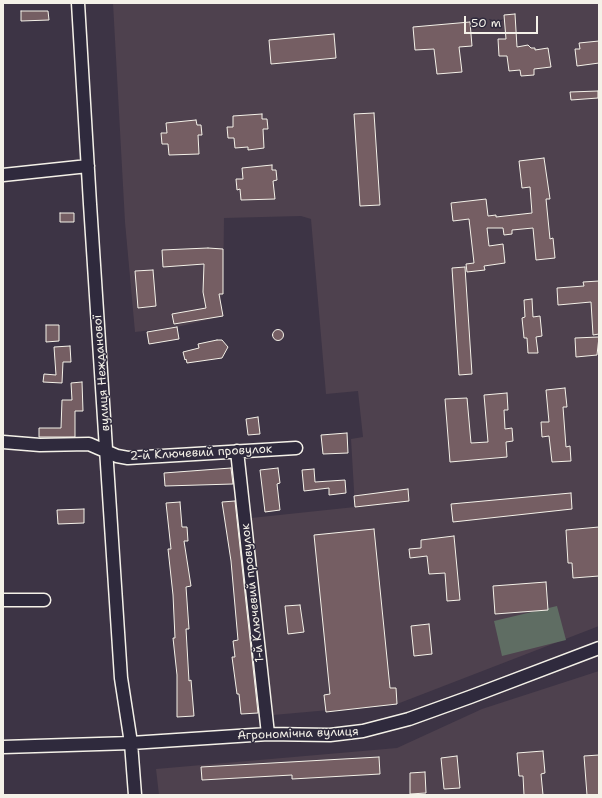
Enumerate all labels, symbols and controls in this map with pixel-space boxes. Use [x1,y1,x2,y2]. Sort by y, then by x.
scale bar [466,8,540,34]
text: 50 m [471,15,501,31]
street label: вулиця Нежданової [91,314,113,432]
street label: 2-й Ключевий провулок [129,442,273,464]
street label: 1-й Ключевий провулок [239,523,267,663]
street label: Агрономічна вулиця [237,725,359,743]

